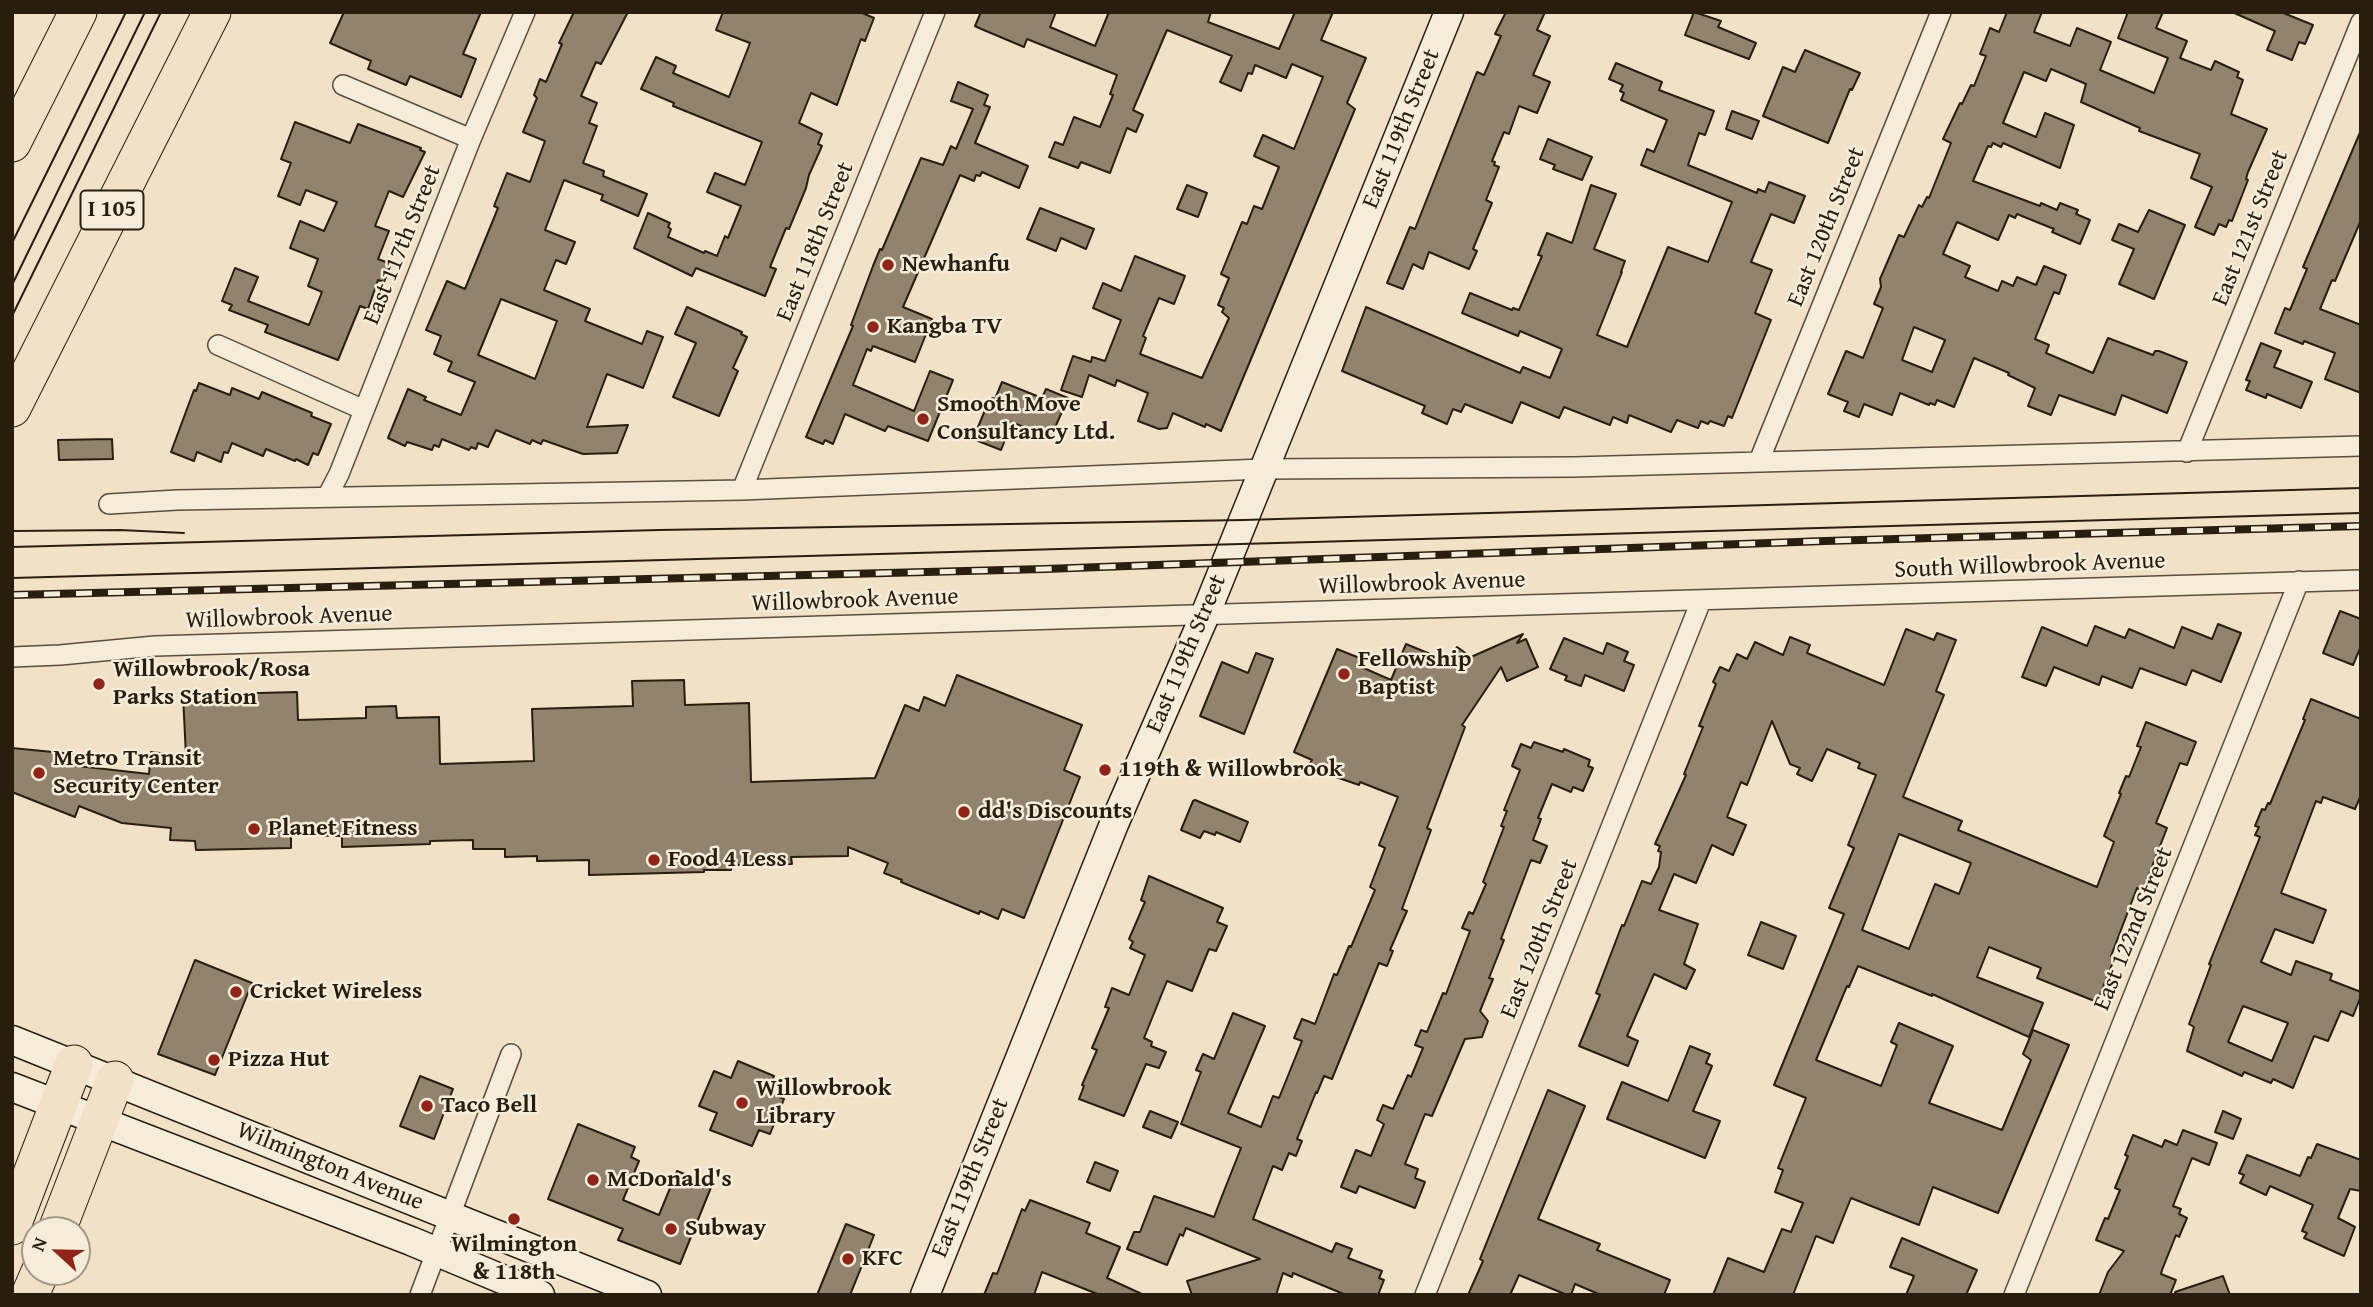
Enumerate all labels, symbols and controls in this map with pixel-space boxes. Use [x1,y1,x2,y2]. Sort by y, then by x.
street label: East 119th Street [1357,45,1447,213]
street label: East 120th Street [1782,143,1872,311]
street label: East 121st Street [2207,146,2295,310]
street label: East 118th Street [771,158,861,326]
street label: East 117th Street [358,161,448,329]
road number: I 105 [80,190,144,230]
place label: Newhanfu [902,251,1010,279]
marker: Newhanfu [880,257,896,273]
place label: Kangba TV [887,313,1002,341]
marker: Kangba TV [865,319,881,335]
place label: Smooth Move Consultancy Ltd. [937,391,1115,447]
marker: Smooth Move Consultancy Ltd. [915,411,931,427]
street label: South Willowbrook Avenue [1894,547,2166,585]
street label: Willowbrook Avenue [1318,566,1526,602]
street label: East 119th Street [1141,570,1233,738]
street label: Willowbrook Avenue [751,583,959,619]
street label: Willowbrook Avenue [185,600,393,636]
place label: Fellowship Baptist [1358,646,1471,702]
place label: Willowbrook/Rosa Parks Station [113,656,310,712]
marker: Fellowship Baptist [1336,666,1352,682]
marker: Willowbrook/Rosa Parks Station [91,676,107,692]
place label: Metro Transit Security Center [53,745,219,801]
place label: 119th & Willowbrook [1119,756,1342,784]
marker: 119th & Willowbrook [1097,762,1113,778]
marker: Metro Transit Security Center [31,765,47,781]
place label: dd's Discounts [978,798,1132,826]
marker: dd's Discounts [956,804,972,820]
place label: Planet Fitness [268,815,418,843]
marker: Planet Fitness [246,821,262,837]
street label: East 122nd Street [2088,843,2180,1015]
place label: Food 4 Less [668,846,787,874]
marker: Food 4 Less [646,852,662,868]
street label: East 120th Street [1495,855,1585,1023]
place label: Cricket Wireless [250,978,422,1006]
marker: Cricket Wireless [228,984,244,1000]
place label: Pizza Hut [228,1046,329,1074]
marker: Pizza Hut [206,1052,222,1068]
place label: Willowbrook Library [756,1075,891,1131]
place label: Taco Bell [441,1092,537,1120]
street label: East 119th Street [926,1094,1016,1262]
marker: Willowbrook Library [734,1095,750,1111]
marker: Taco Bell [419,1098,435,1114]
street label: Wilmington Avenue [232,1116,428,1218]
place label: McDonald's [607,1166,732,1194]
marker: McDonald's [585,1172,601,1188]
marker: Wilmington & 118th [506,1211,522,1227]
place label: Subway [685,1215,766,1243]
north arrow [21,1216,91,1286]
marker: Subway [663,1221,679,1237]
place label: Wilmington & 118th [451,1231,577,1287]
text: N [23,1233,54,1255]
place label: KFC [862,1245,903,1273]
marker: KFC [840,1251,856,1267]

